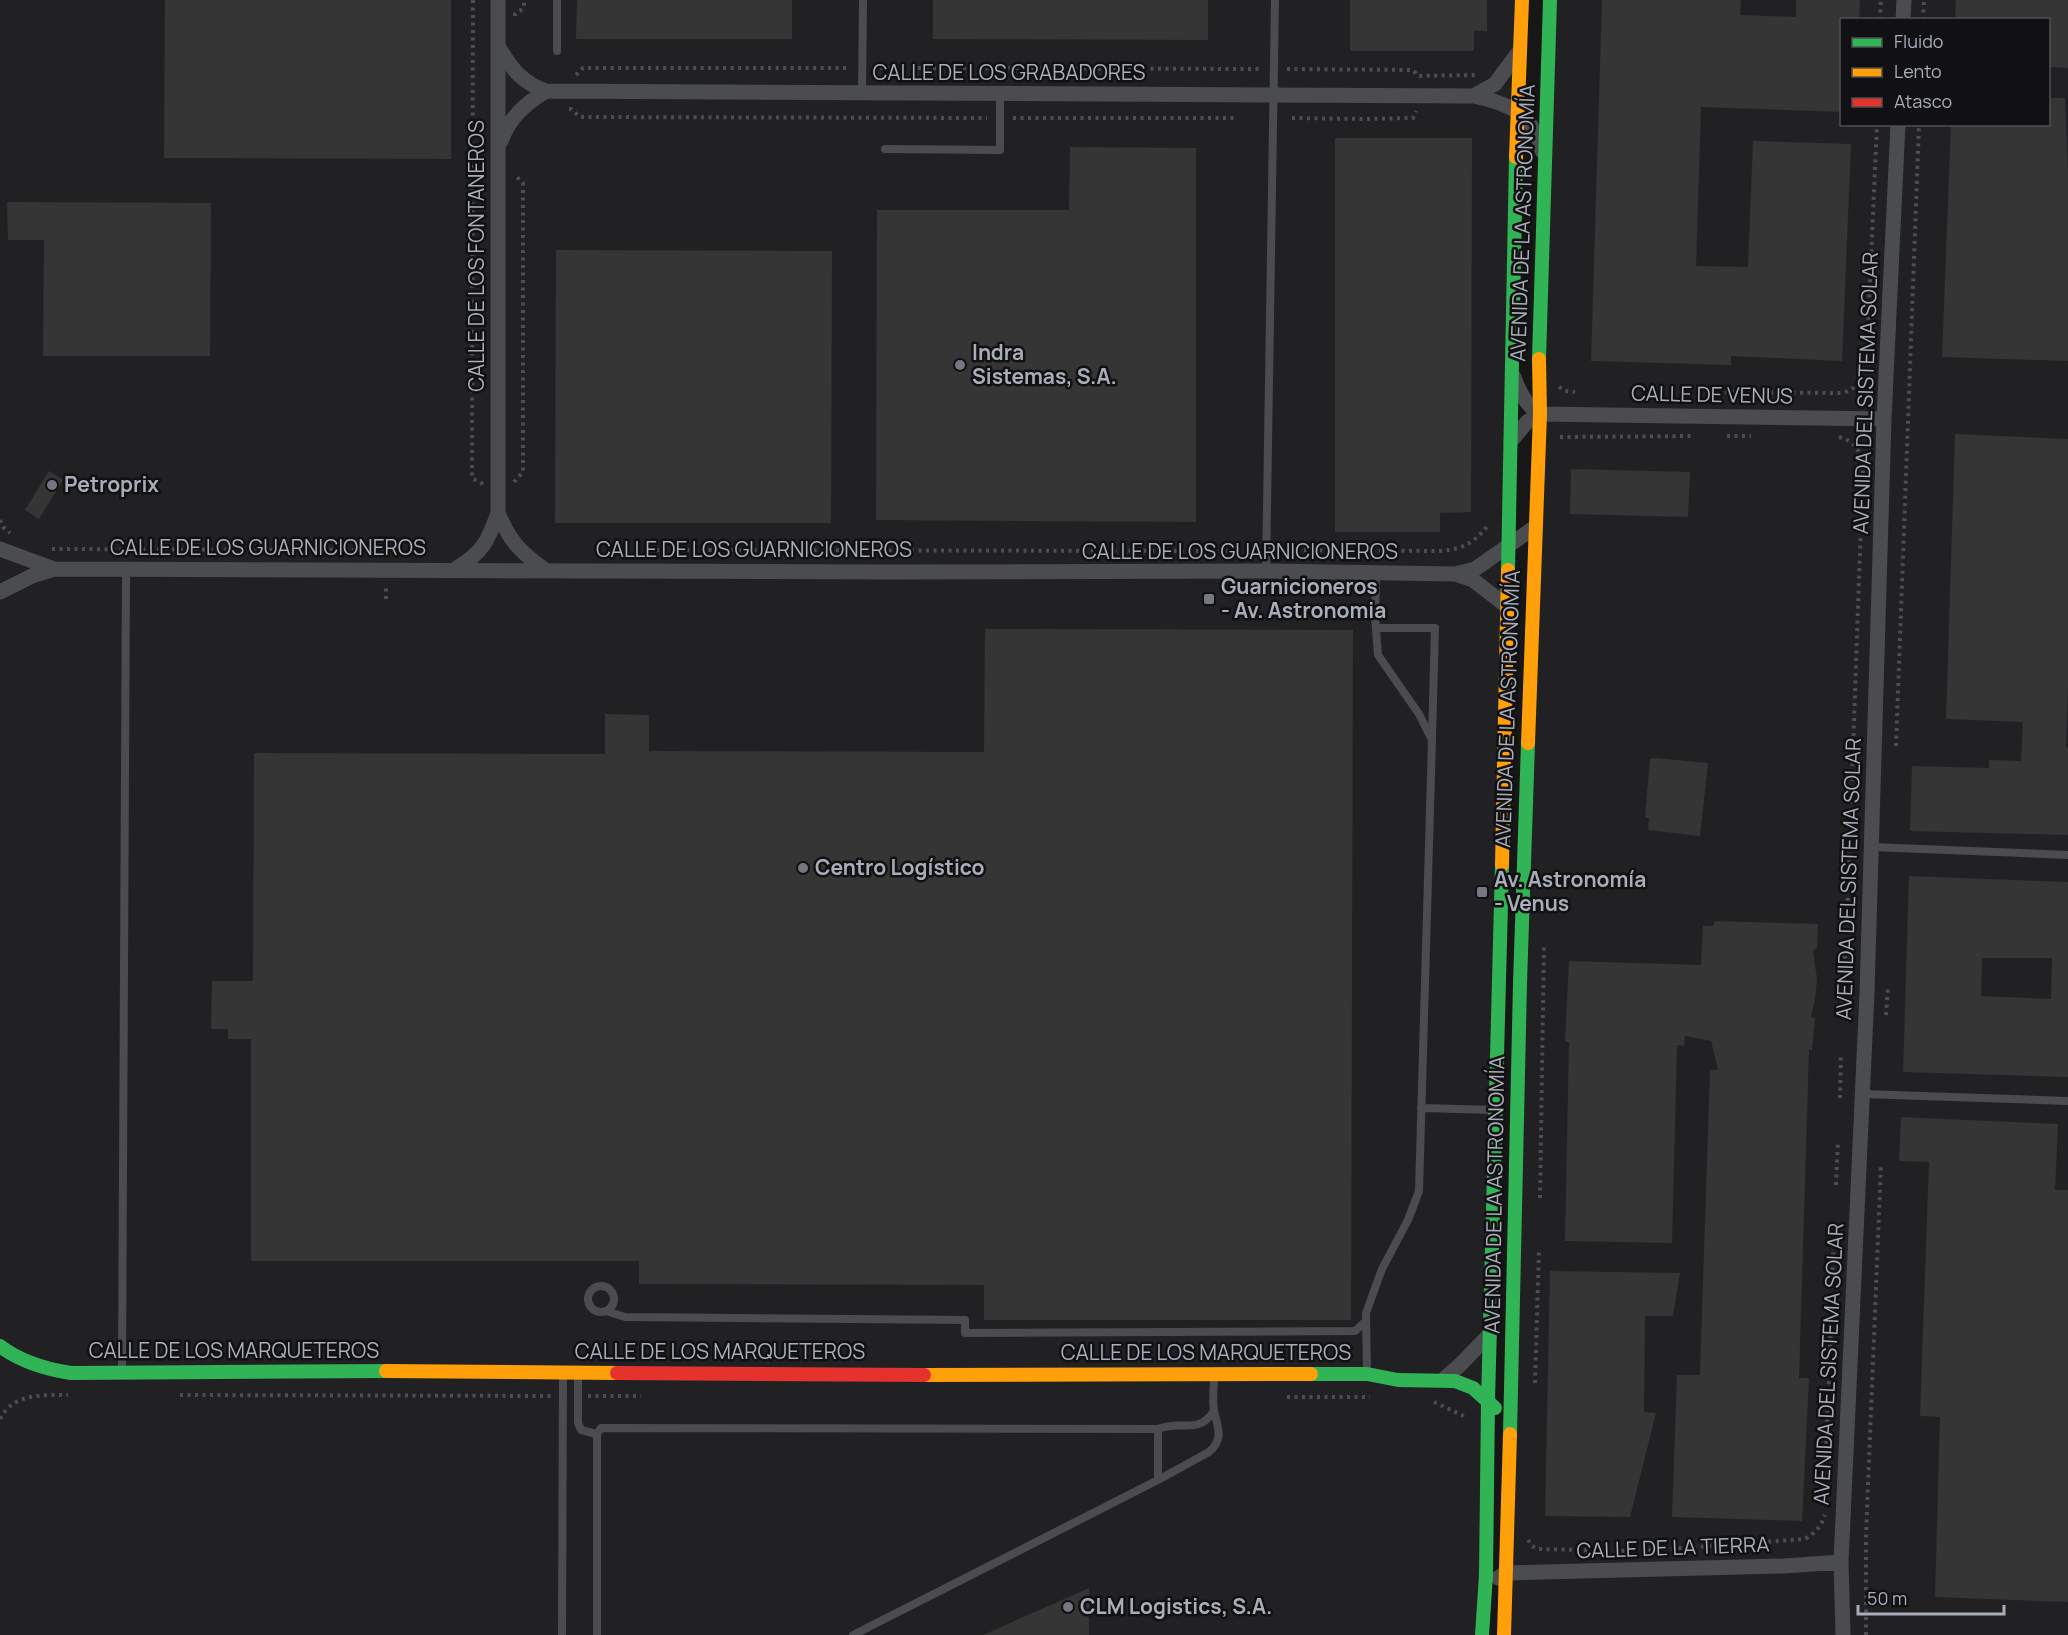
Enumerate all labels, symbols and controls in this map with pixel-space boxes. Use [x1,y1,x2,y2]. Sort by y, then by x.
legend [1840,18,2050,126]
text: Fluido [1894,29,1943,53]
street label: CALLE DE LOS GRABADORES [873,58,1145,86]
text: Lento [1894,59,1942,83]
street label: AVENIDA DE LA ASTRONOMÍA [1503,84,1541,362]
text: Atasco [1894,89,1952,113]
street label: CALLE DE LOS FONTANEROS [462,120,490,392]
street label: AVENIDA DEL SISTEMA SOLAR [1846,251,1884,535]
place label: Indra Sistemas, S.A. [972,338,1117,390]
marker: Indra Sistemas, S.A. [953,358,967,372]
street label: CALLE DE VENUS [1631,379,1793,409]
place label: Petroprix [64,470,159,498]
marker: Petroprix [45,478,59,492]
street label: CALLE DE LOS GUARNICIONEROS [110,533,426,561]
street label: CALLE DE LOS GUARNICIONEROS [596,535,912,563]
street label: CALLE DE LOS GUARNICIONEROS [1082,537,1398,565]
street label: AVENIDA DE LA ASTRONOMÍA [1488,570,1526,848]
place label: Guarnicioneros - Av. Astronomia [1221,572,1386,624]
marker: Guarnicioneros - Av. Astronomia [1202,592,1216,606]
street label: AVENIDA DEL SISTEMA SOLAR [1829,737,1867,1021]
place label: Centro Logístico [815,853,985,881]
marker: Centro Logístico [796,861,810,875]
place label: Av. Astronomía - Venus [1494,865,1646,917]
marker: Av. Astronomía - Venus [1475,885,1489,899]
street label: AVENIDA DE LA ASTRONOMÍA [1478,1056,1510,1334]
street label: AVENIDA DEL SISTEMA SOLAR [1807,1222,1849,1506]
street label: CALLE DE LOS MARQUETEROS [89,1336,379,1364]
street label: CALLE DE LOS MARQUETEROS [575,1337,865,1365]
street label: CALLE DE LOS MARQUETEROS [1061,1338,1351,1366]
street label: CALLE DE LA TIERRA [1576,1530,1770,1564]
scale bar [1858,1578,2004,1616]
text: 50 m [1867,1586,1907,1610]
place label: CLM Logistics, S.A. [1080,1592,1272,1620]
marker: CLM Logistics, S.A. [1061,1600,1075,1614]

